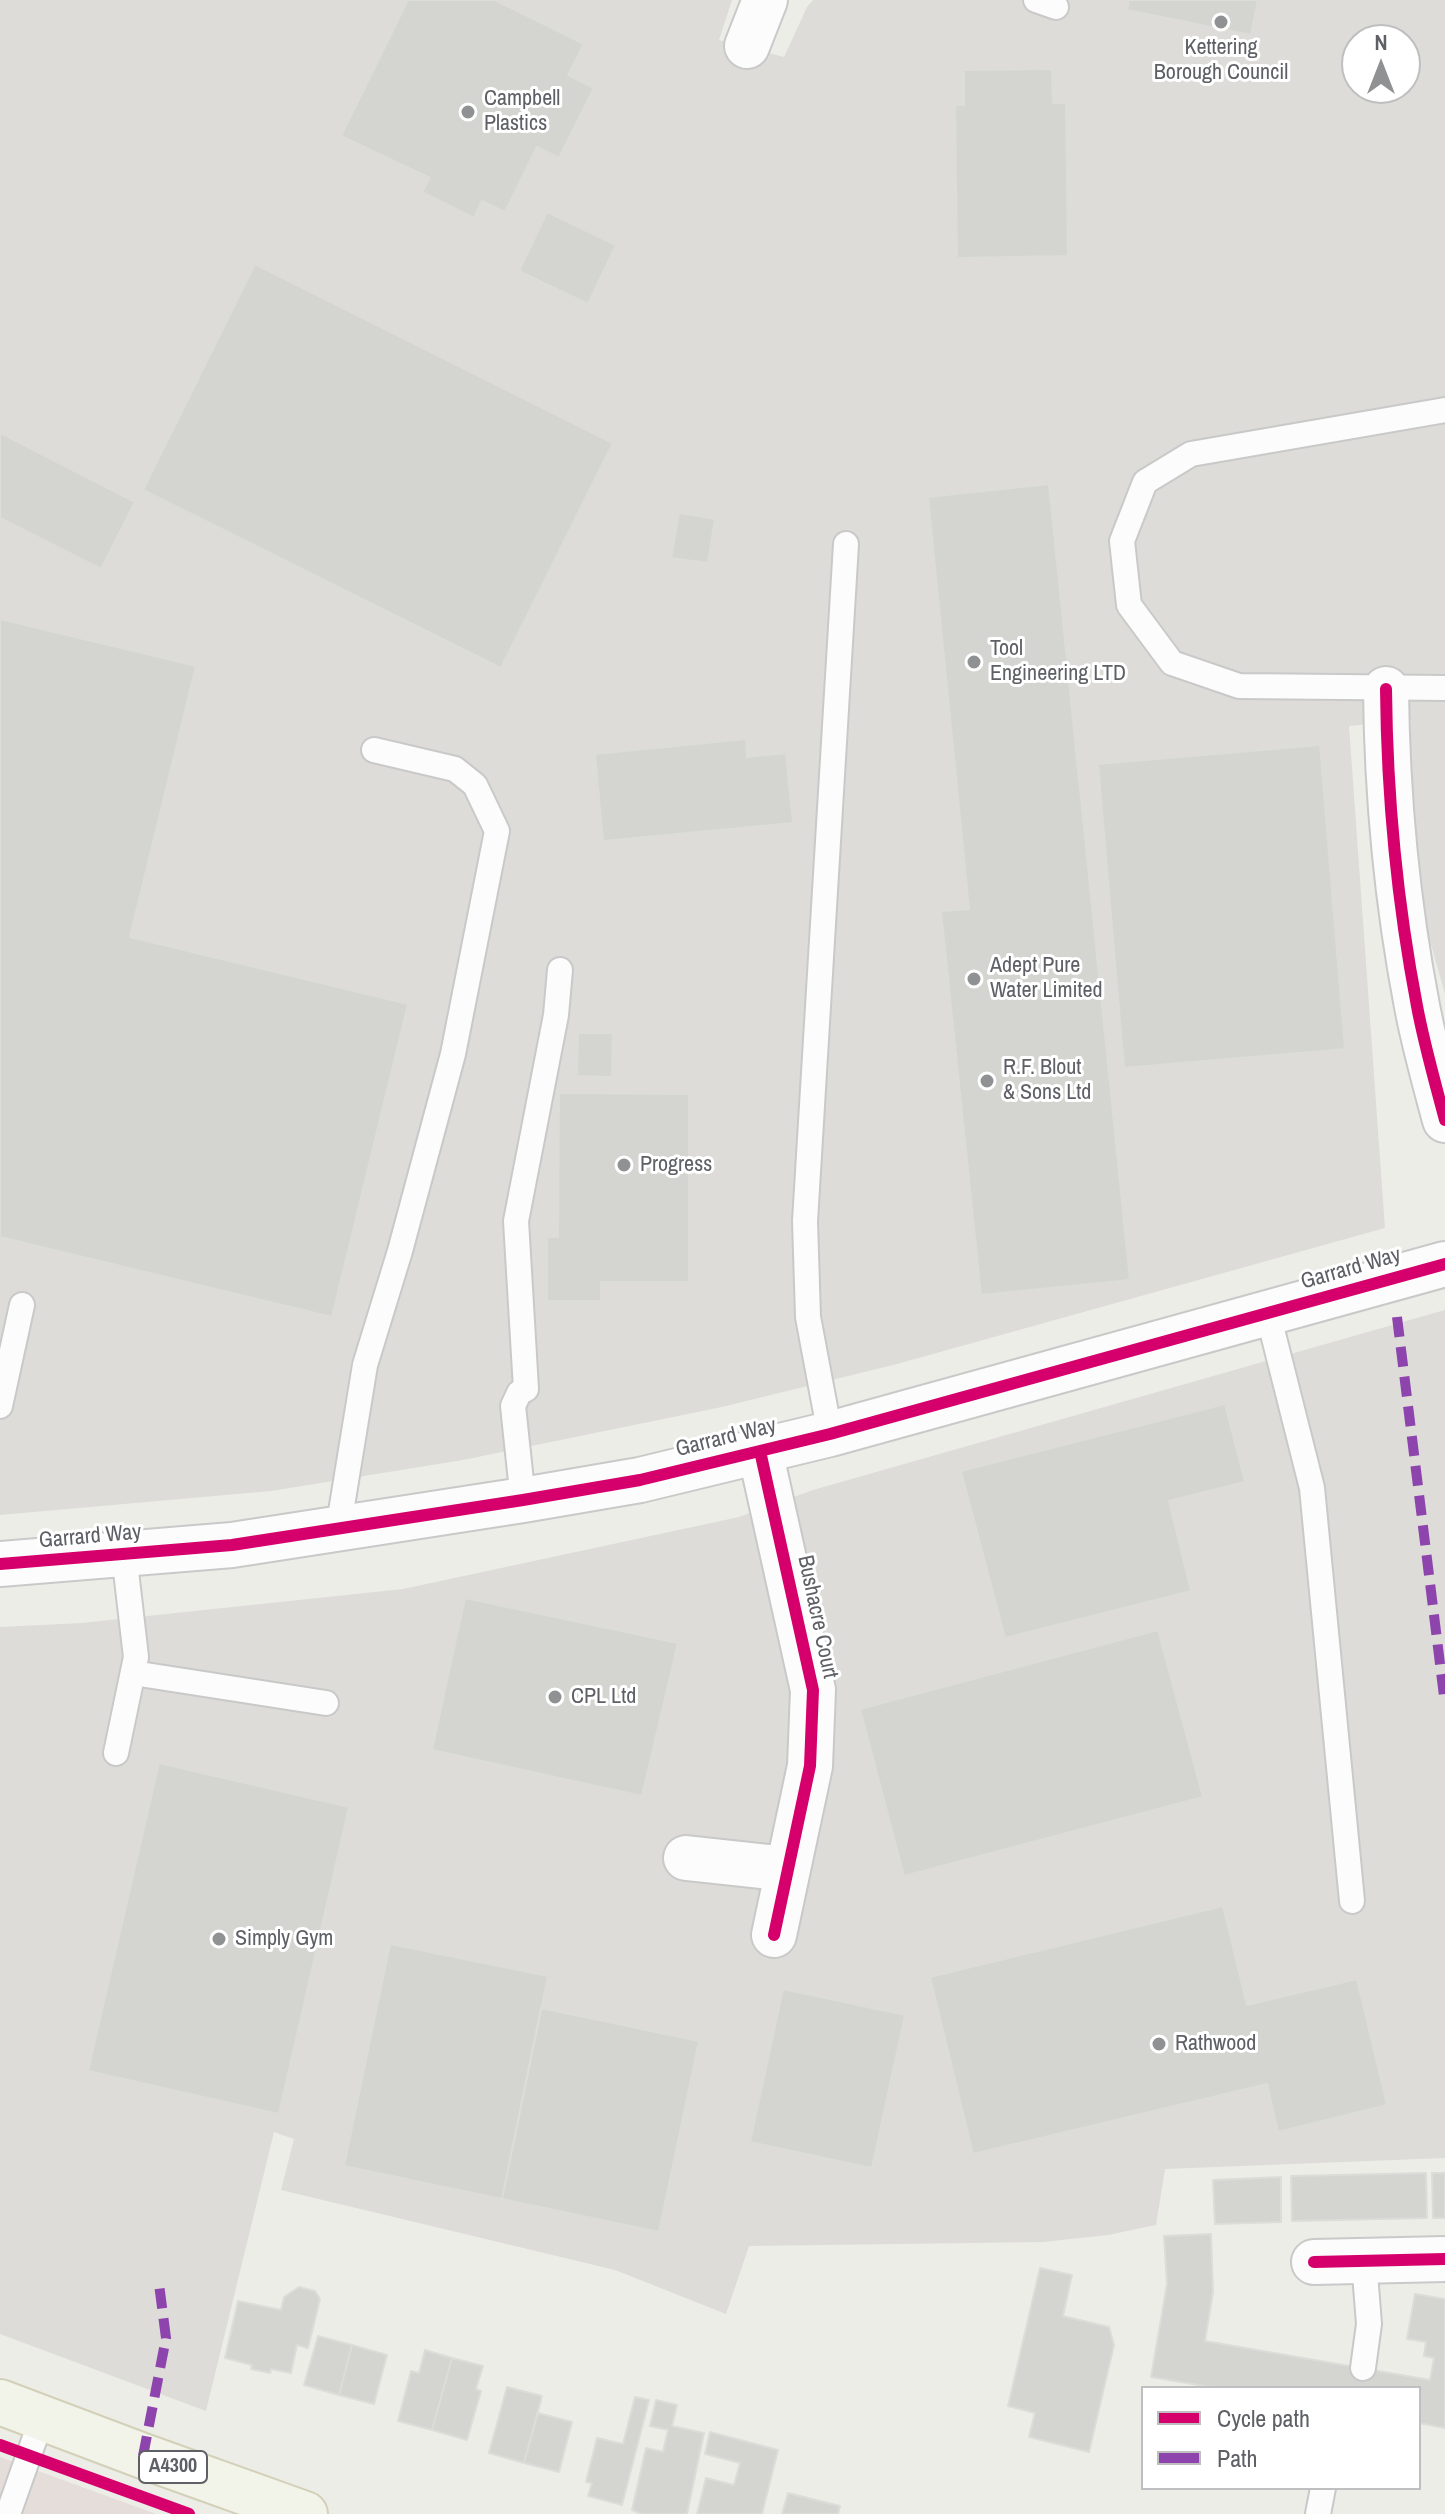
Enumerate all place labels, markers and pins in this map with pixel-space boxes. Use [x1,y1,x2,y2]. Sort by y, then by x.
marker: Kettering Borough Council [1212,13,1230,31]
place label: Kettering Borough Council [1154,35,1288,86]
place label: Campbell Plastics [484,86,560,138]
marker: Campbell Plastics [459,103,477,121]
place label: Tool Engineering LTD [990,636,1126,688]
marker: Tool Engineering LTD [965,653,983,671]
place label: Adept Pure Water Limited [990,953,1103,1004]
marker: Adept Pure Water Limited [965,970,983,988]
place label: R.F. Blout & Sons Ltd [1003,1055,1091,1106]
marker: R.F. Blout & Sons Ltd [978,1072,996,1090]
place label: Progress [640,1152,712,1178]
marker: Progress [615,1156,633,1174]
place label: CPL Ltd [571,1684,636,1710]
marker: CPL Ltd [546,1688,564,1706]
place label: Simply Gym [235,1926,333,1952]
marker: Simply Gym [210,1930,228,1948]
place label: Rathwood [1175,2031,1256,2057]
marker: Rathwood [1150,2035,1168,2053]

